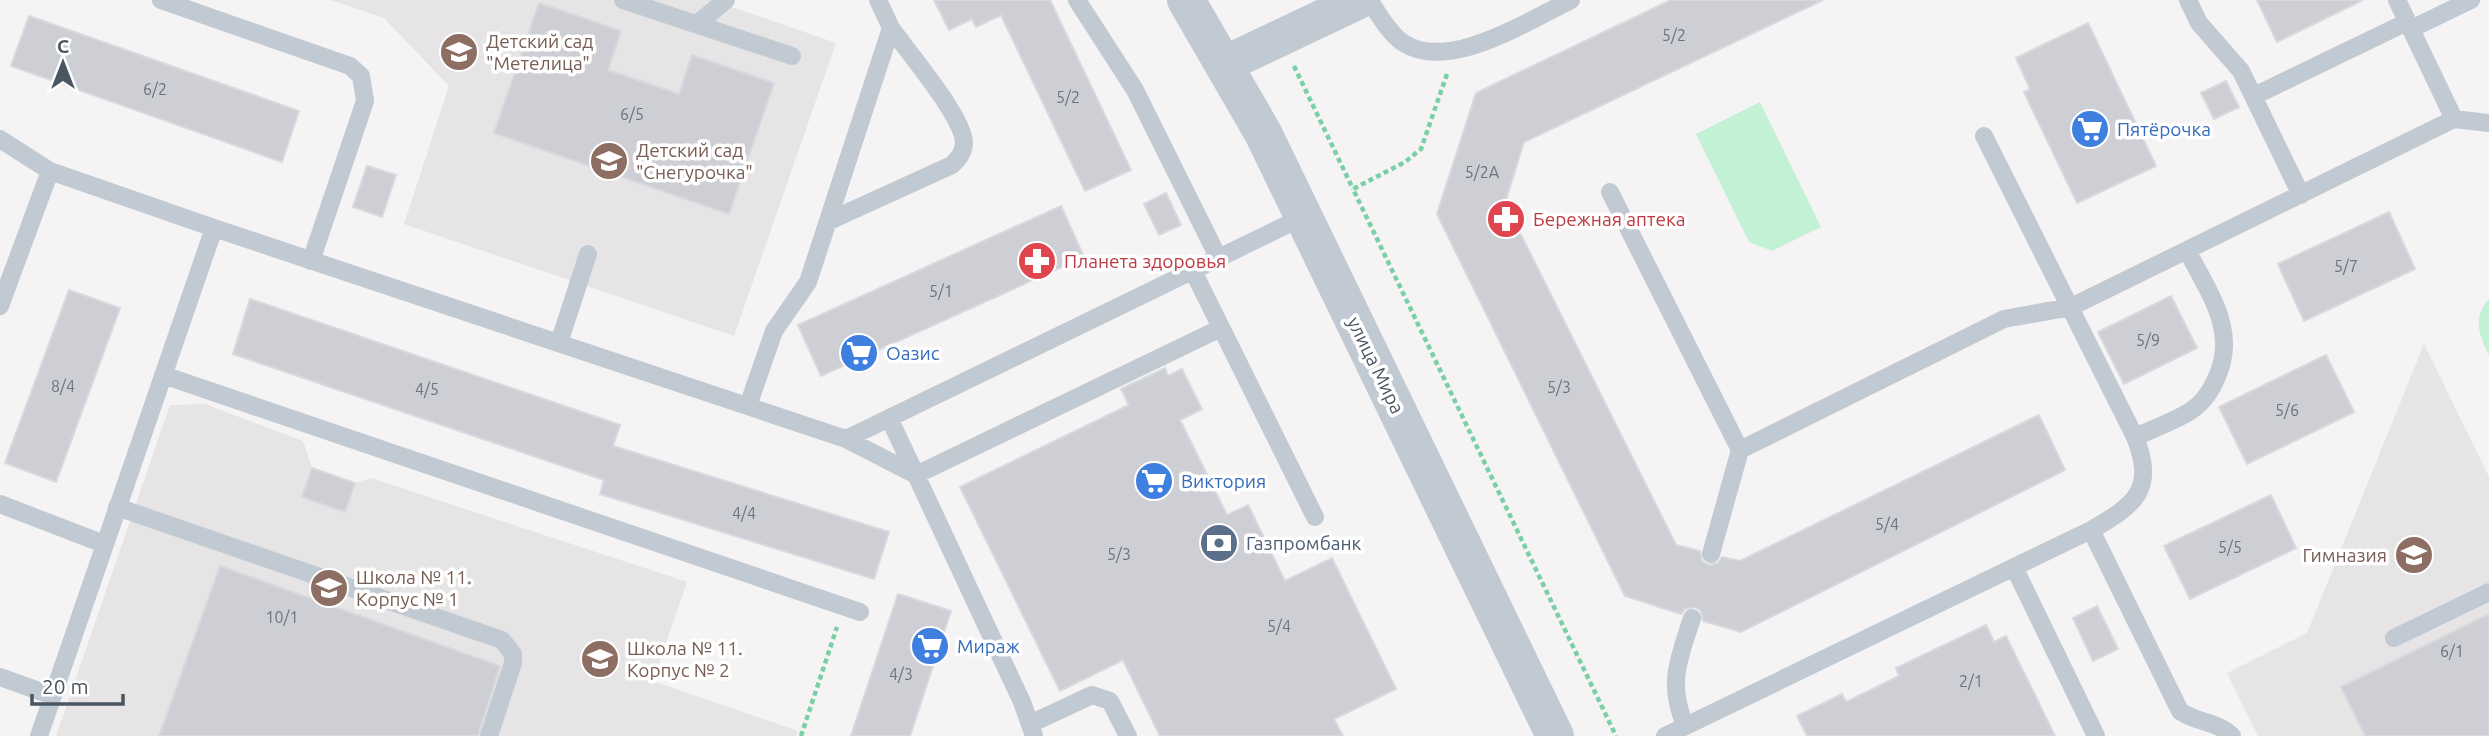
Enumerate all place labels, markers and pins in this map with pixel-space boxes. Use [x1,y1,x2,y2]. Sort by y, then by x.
place label: Детский сад "Метелица" [486,30,593,74]
school or university icon: Детский сад "Метелица" [438,31,480,73]
supermarket icon: Пятёрочка [2069,108,2111,150]
place label: Пятёрочка [2117,118,2211,140]
place label: Детский сад "Снегурочка" [636,139,753,183]
school or university icon: Детский сад "Снегурочка" [588,140,630,182]
pharmacy icon: Бережная аптека [1485,198,1527,240]
place label: Бережная аптека [1533,208,1685,230]
pharmacy icon: Планета здоровья [1016,240,1058,282]
place label: Планета здоровья [1064,250,1226,272]
supermarket icon: Оазис [838,332,880,374]
place label: Оазис [886,342,940,364]
supermarket icon: Виктория [1133,460,1175,502]
place label: Виктория [1181,470,1266,492]
bank icon: Газпромбанк [1198,522,1240,564]
place label: Газпромбанк [1246,532,1362,554]
school or university icon: Гимназия [2393,534,2435,576]
place label: Гимназия [2303,544,2387,566]
place label: Школа № 11. Корпус № 1 [356,566,472,610]
school or university icon: Школа № 11. Корпус № 1 [308,567,350,609]
supermarket icon: Мираж [909,625,951,667]
place label: Мираж [957,635,1020,657]
place label: Школа № 11. Корпус № 2 [627,637,743,681]
school or university icon: Школа № 11. Корпус № 2 [579,638,621,680]

